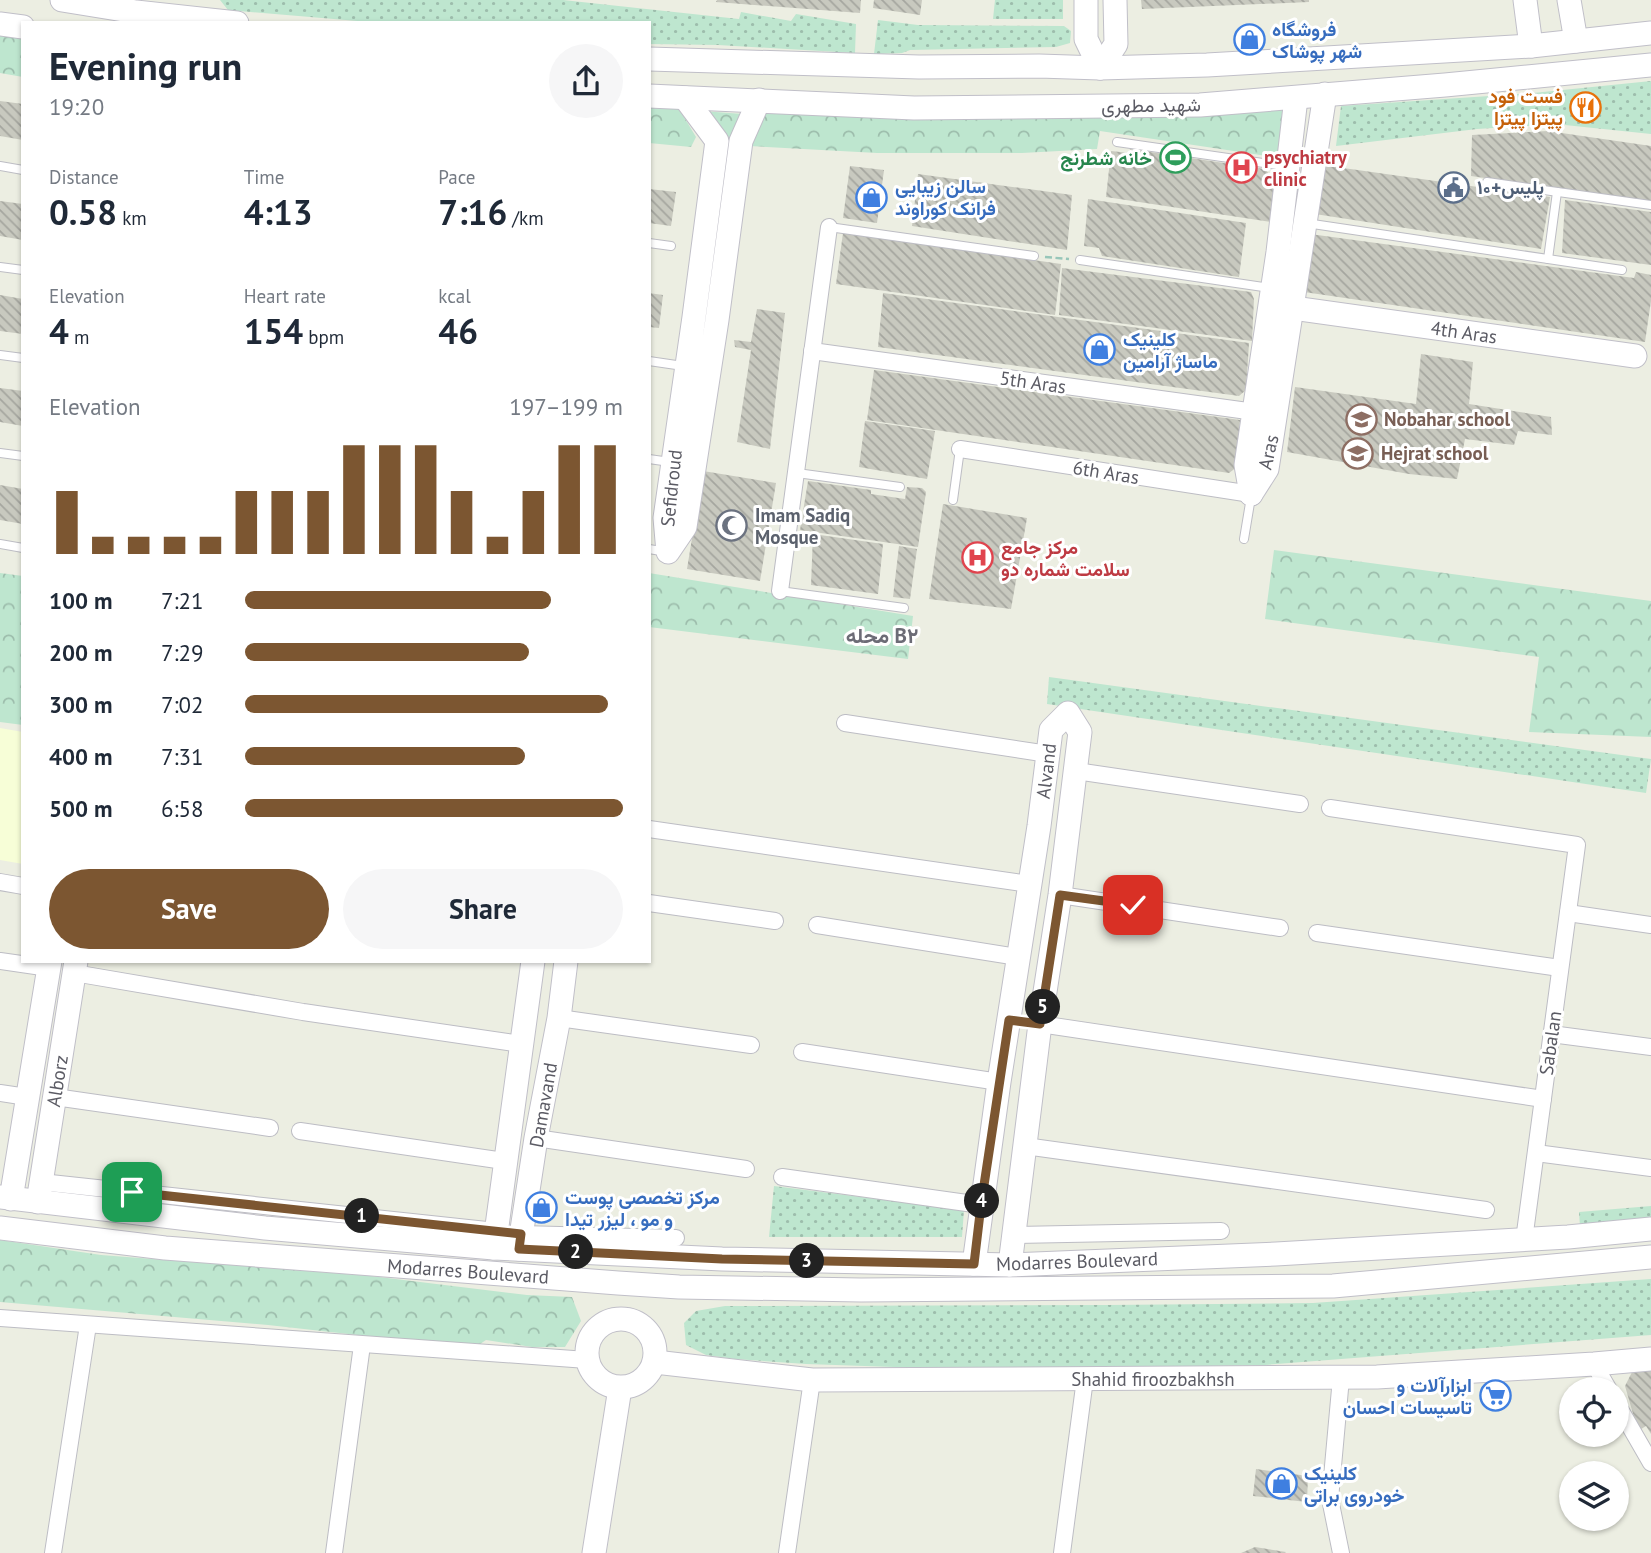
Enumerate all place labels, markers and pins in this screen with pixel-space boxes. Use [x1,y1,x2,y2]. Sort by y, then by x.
place label: فروشگاه شهر پوشاک [1272,17,1362,65]
shop icon: فروشگاه شهر پوشاک [1232,23,1266,57]
place label: فست فود پیتزا پیتزا [1489,84,1563,132]
restaurant icon: فست فود پیتزا پیتزا [1569,90,1603,124]
sports icon: خانه شطرنج [1158,141,1192,175]
place label: psychiatry clinic [1264,145,1348,191]
place label: خانه شطرنج [1060,146,1152,172]
hospital icon: psychiatry clinic [1224,151,1258,185]
public building icon: پلیس+۱۰ [1437,170,1471,204]
place label: سالن زیبایی فرانک کوراوند [895,174,996,221]
place label: پلیس+۱۰ [1477,175,1544,201]
shop icon: سالن زیبایی فرانک کوراوند [855,180,889,214]
place label: کلینیک ماساژ آرامین [1123,327,1218,374]
shop icon: کلینیک ماساژ آرامین [1083,333,1117,367]
school or university icon: Nobahar school [1344,402,1378,436]
place label: Nobahar school [1384,407,1511,431]
school or university icon: Hejrat school [1341,436,1375,470]
place label: Hejrat school [1381,441,1489,465]
place label: Imam Sadiq Mosque [755,503,850,549]
mosque icon: Imam Sadiq Mosque [715,509,749,543]
place label: مرکز جامع سلامت شماره دو [1001,535,1130,582]
hospital icon: مرکز جامع سلامت شماره دو [961,541,995,575]
pin [1103,875,1163,935]
pin: 5 [1026,990,1060,1024]
pin [102,1162,162,1222]
pin: 4 [964,1184,1000,1218]
place label: مرکز تخصصی پوست و مو ، لیزر تیدا [565,1185,720,1232]
shop icon: مرکز تخصصی پوست و مو ، لیزر تیدا [525,1191,559,1225]
pin: 1 [344,1198,380,1234]
pin: 2 [558,1234,594,1270]
pin: 3 [790,1244,824,1278]
place label: ابزارآلات و تاسیسات احسان [1343,1373,1472,1419]
supermarket icon: ابزارآلات و تاسیسات احسان [1478,1379,1512,1413]
place label: کلینیک خودروی براتی [1304,1461,1404,1508]
shop icon: کلینیک خودروی براتی [1264,1467,1298,1501]

